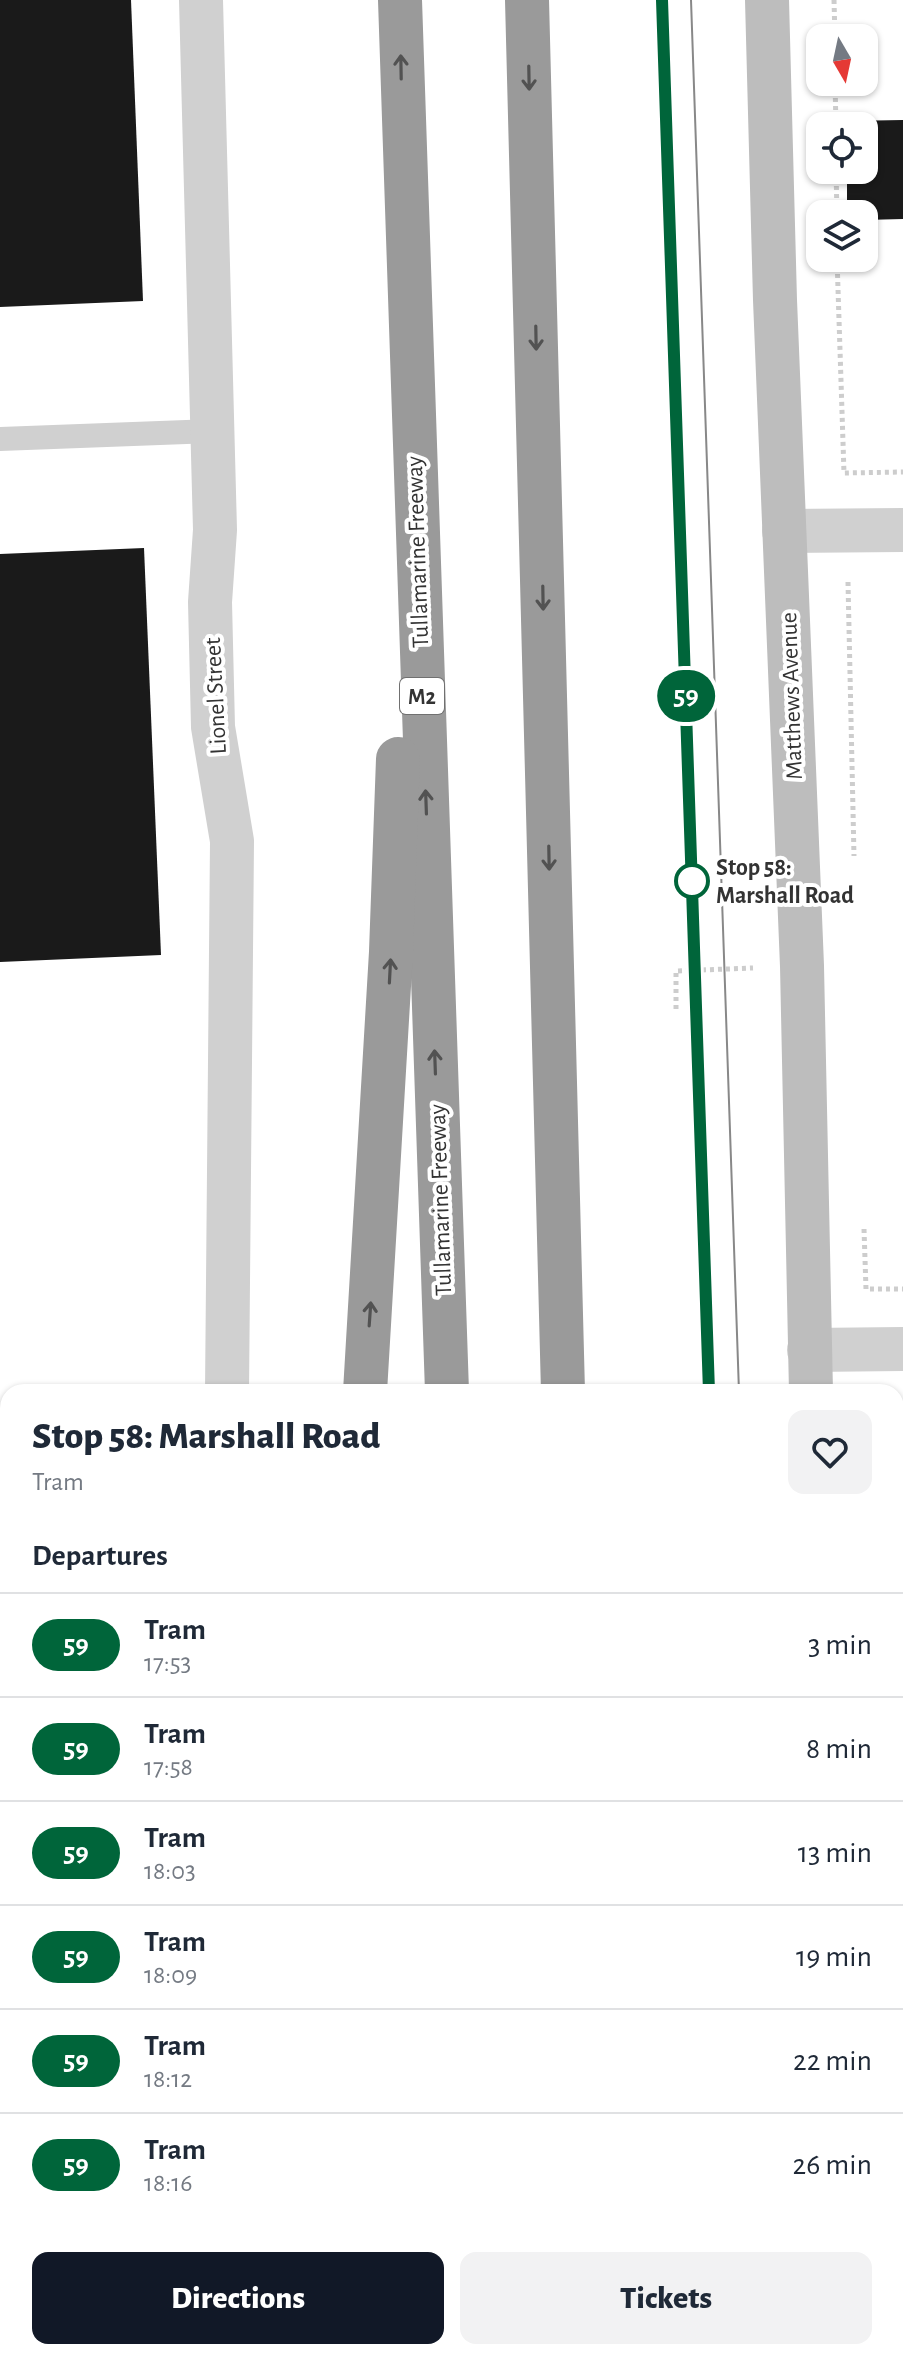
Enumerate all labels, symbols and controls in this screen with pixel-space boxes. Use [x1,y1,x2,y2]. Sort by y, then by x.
north arrow [806,24,878,96]
map controls [806,24,878,272]
one-way arrow [393,54,409,81]
one-way arrow [522,64,537,91]
button: locate [806,112,878,184]
button: layers [806,200,878,272]
one-way arrow [528,324,544,351]
street label: Tullamarine Freeway [403,456,433,648]
one-way arrow [535,584,550,611]
street label: Matthews Avenue [777,612,807,780]
street label: Lionel Street [201,636,231,755]
line badge: 59 [650,670,722,722]
road number: M2 [400,678,444,714]
text: 59 [673,682,699,710]
one-way arrow [419,789,434,816]
one-way arrow [541,844,557,871]
place label: Stop 58: Marshall Road [716,856,854,908]
marker: Stop 58: Marshall Road [675,864,709,898]
one-way arrow [383,958,398,985]
one-way arrow [428,1049,443,1076]
street label: Tullamarine Freeway [426,1104,456,1296]
one-way arrow [363,1301,378,1328]
button: heart [788,1410,872,1494]
text: Stop 58: Marshall Road [32,1418,380,1456]
text: Tram [32,1469,84,1495]
text: Departures [32,1541,168,1571]
text: Tram [144,1615,206,1645]
text: 3 min [808,1630,872,1660]
text: 59 [63,1631,89,1659]
text: 17:53 [144,1650,191,1676]
text: Tram [144,1719,206,1749]
text: 8 min [806,1734,872,1764]
text: 59 [63,1735,89,1763]
text: 17:58 [144,1754,193,1780]
text: Tram [144,1823,206,1853]
text: 13 min [798,1838,872,1868]
text: 59 [63,1839,89,1867]
text: 18:03 [144,1858,196,1884]
text: Tram [144,1927,206,1957]
text: 19 min [796,1942,872,1972]
text: 59 [63,1943,89,1971]
text: 18:09 [144,1962,197,1988]
text: Tram [144,2031,206,2061]
text: 22 min [793,2046,872,2076]
text: 59 [63,2047,89,2075]
text: 18:12 [144,2066,192,2092]
text: Tram [144,2135,206,2165]
text: 26 min [793,2150,872,2180]
text: 59 [63,2151,89,2179]
text: 18:16 [144,2170,192,2196]
button: Directions [32,2252,444,2344]
button: Tickets [460,2252,872,2344]

